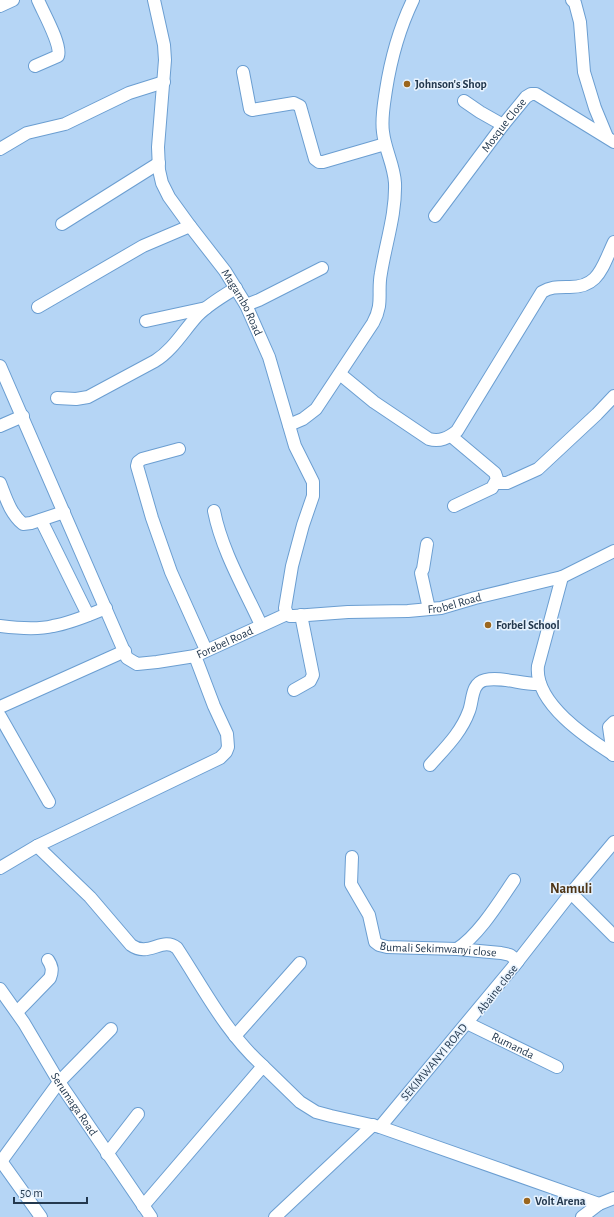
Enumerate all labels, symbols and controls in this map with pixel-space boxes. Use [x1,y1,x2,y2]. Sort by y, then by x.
place label: Johnson's Shop [415,78,487,90]
marker: Johnson's Shop [402,79,412,89]
street label: Mosque Close [479,96,528,154]
street label: Magambo Road [219,267,265,337]
street label: Frobel Road [427,591,482,615]
place label: Forbel School [496,619,560,631]
marker: Forbel School [483,620,493,630]
street label: Forebel Road [195,624,255,660]
district label: Namuli [550,882,592,896]
street label: Bumali Sekimwanyi close [378,939,497,959]
street label: Abaine close [474,962,520,1016]
street label: SEKIMWANYI ROAD [398,1021,470,1103]
street label: Rumanda [490,1030,536,1061]
street label: Serumaga Road [49,1071,100,1138]
scale bar [14,1179,87,1205]
text: 50 m [20,1187,43,1199]
place label: Volt Arena [535,1195,586,1207]
marker: Volt Arena [522,1196,532,1206]

